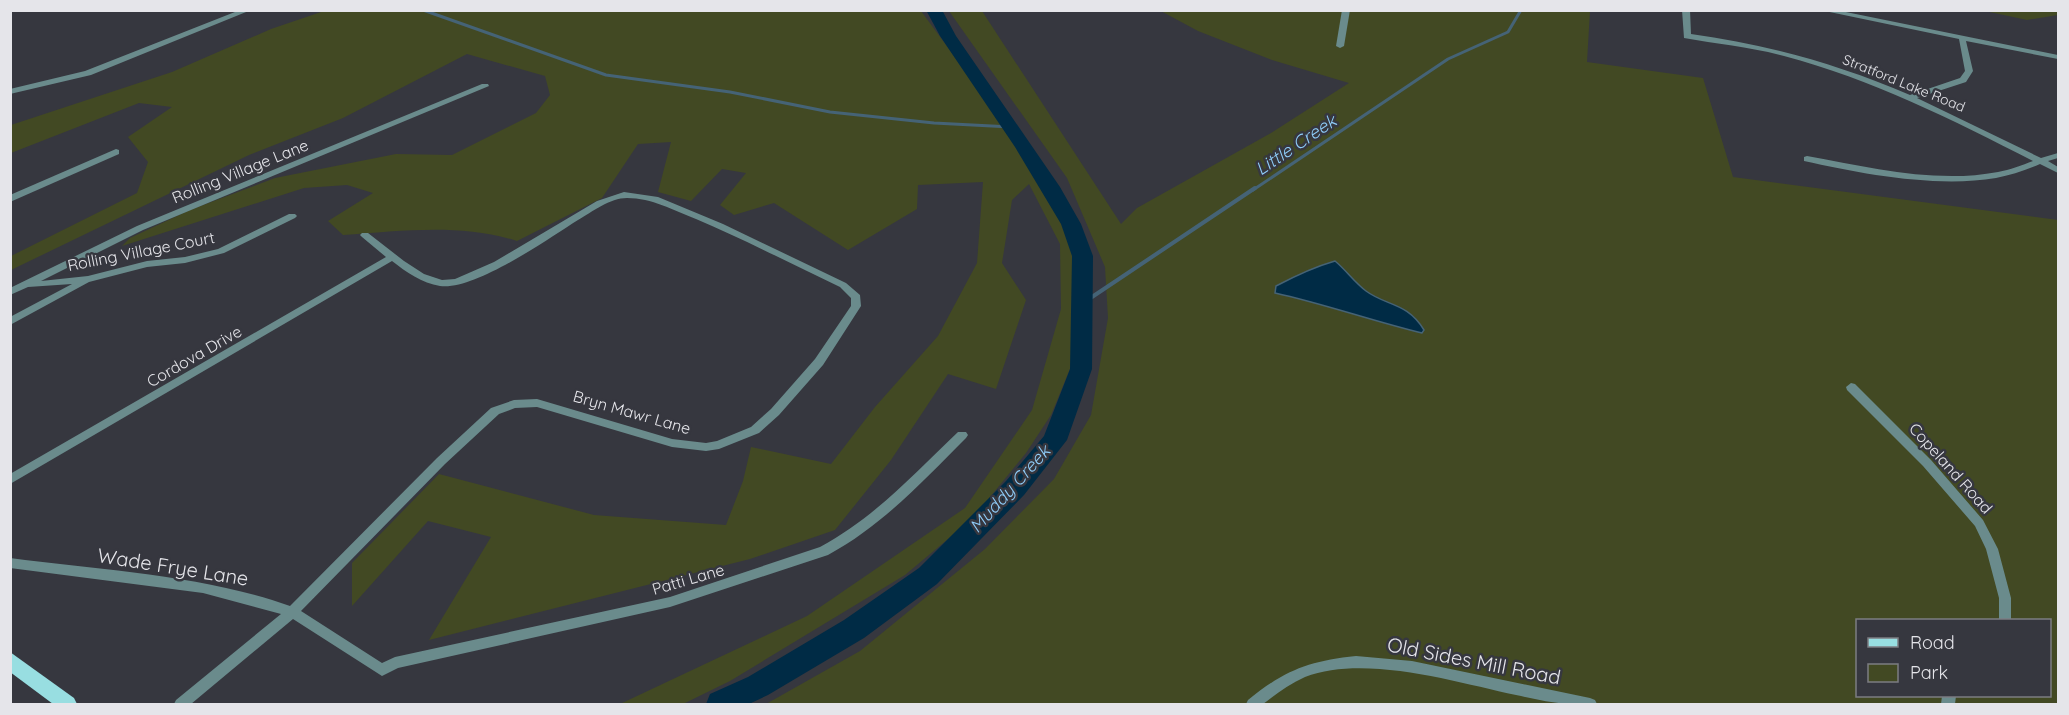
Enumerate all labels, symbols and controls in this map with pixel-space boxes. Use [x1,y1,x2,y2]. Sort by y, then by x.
street label: Stratford Lake Road [1840,50,1968,116]
water label: Little Creek [1251,108,1342,180]
street label: Rolling Village Lane [169,134,311,208]
street label: Rolling Village Court [66,227,216,275]
street label: Cordova Drive [143,321,245,391]
street label: Bryn Mawr Lane [571,386,693,438]
street label: Copeland Road [1905,418,1997,518]
water label: Muddy Creek [964,439,1056,537]
street label: Wade Frye Lane [96,542,250,591]
street label: Patti Lane [650,559,726,599]
legend [1856,619,2051,697]
street label: Old Sides Mill Road [1385,631,1563,690]
text: Road [1910,631,1955,654]
text: Park [1910,661,1948,684]

